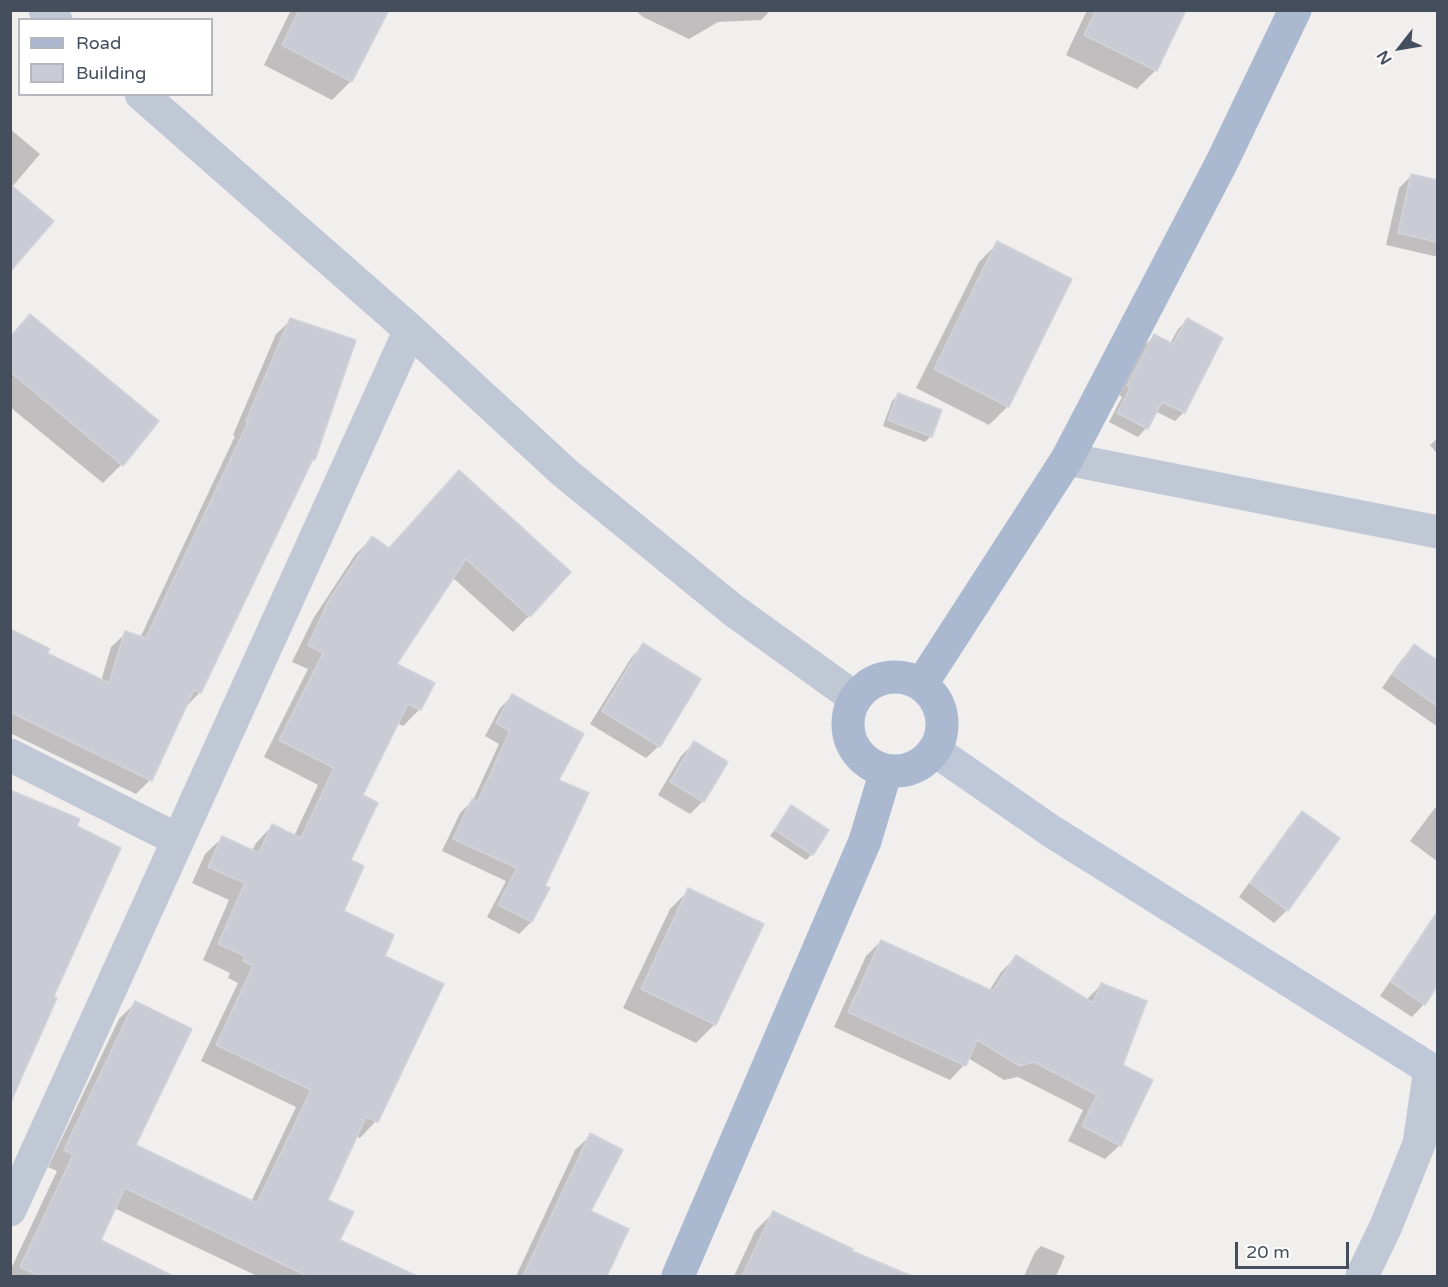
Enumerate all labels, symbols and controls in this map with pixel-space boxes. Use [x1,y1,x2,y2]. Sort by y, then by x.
legend [18,18,213,96]
north arrow [1370,18,1430,78]
text: Road [76,32,121,54]
text: N [1373,47,1396,68]
text: Building [76,62,146,84]
scale bar [1238,1230,1352,1268]
text: 20 m [1246,1241,1290,1263]

